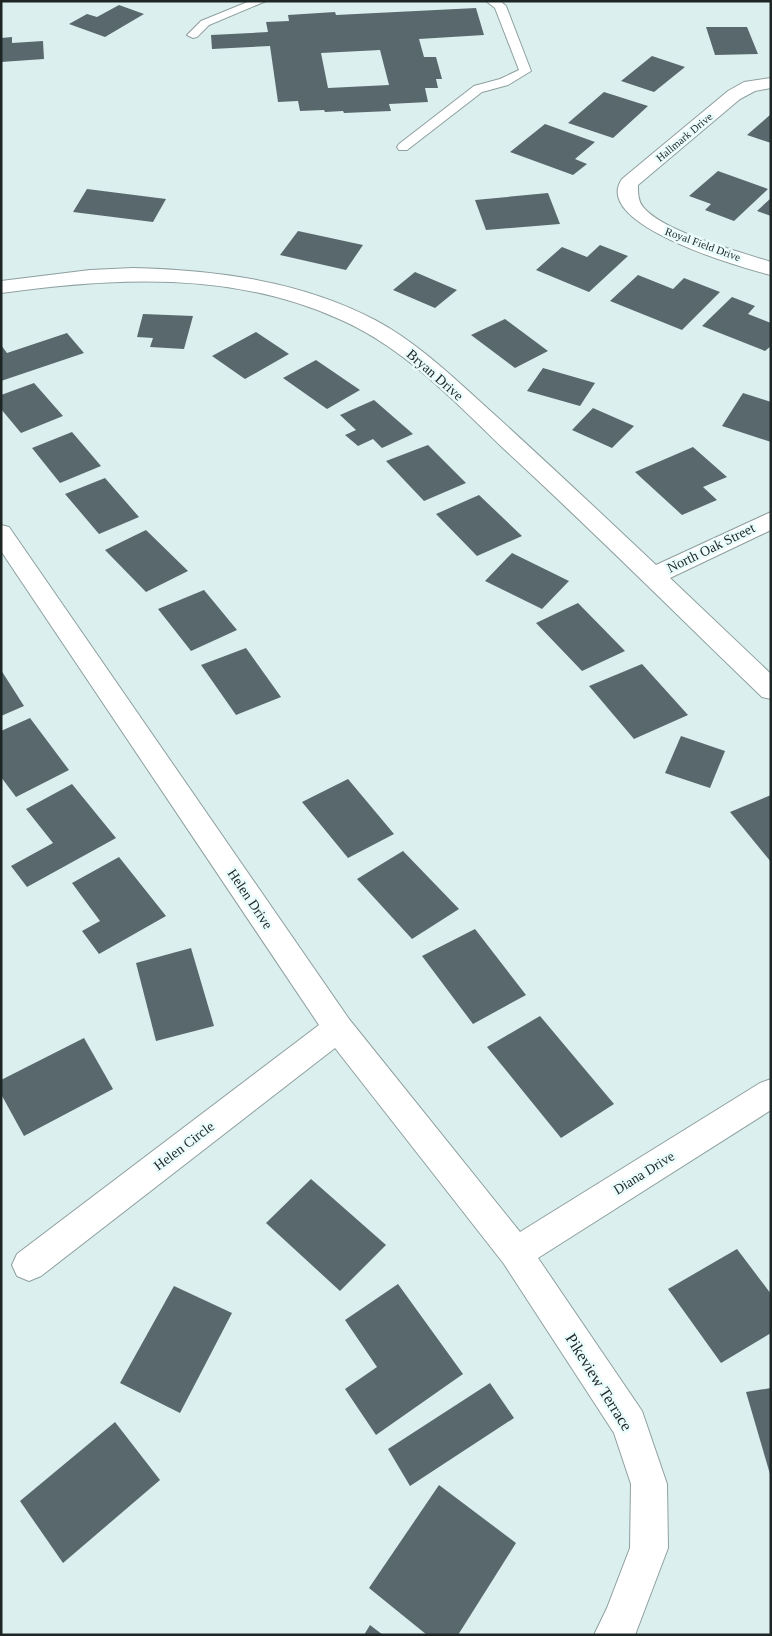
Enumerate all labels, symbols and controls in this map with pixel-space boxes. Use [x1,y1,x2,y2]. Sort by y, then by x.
street label: Hallmark Drive [654,110,715,164]
street label: Royal Field Drive [664,225,742,263]
street label: Bryan Drive [404,347,466,403]
street label: North Oak Street [665,520,757,576]
street label: Helen Drive [225,866,275,932]
street label: Helen Circle [151,1119,217,1173]
street label: Diana Drive [611,1148,677,1198]
street label: Pikeview Terrace [562,1330,636,1434]

